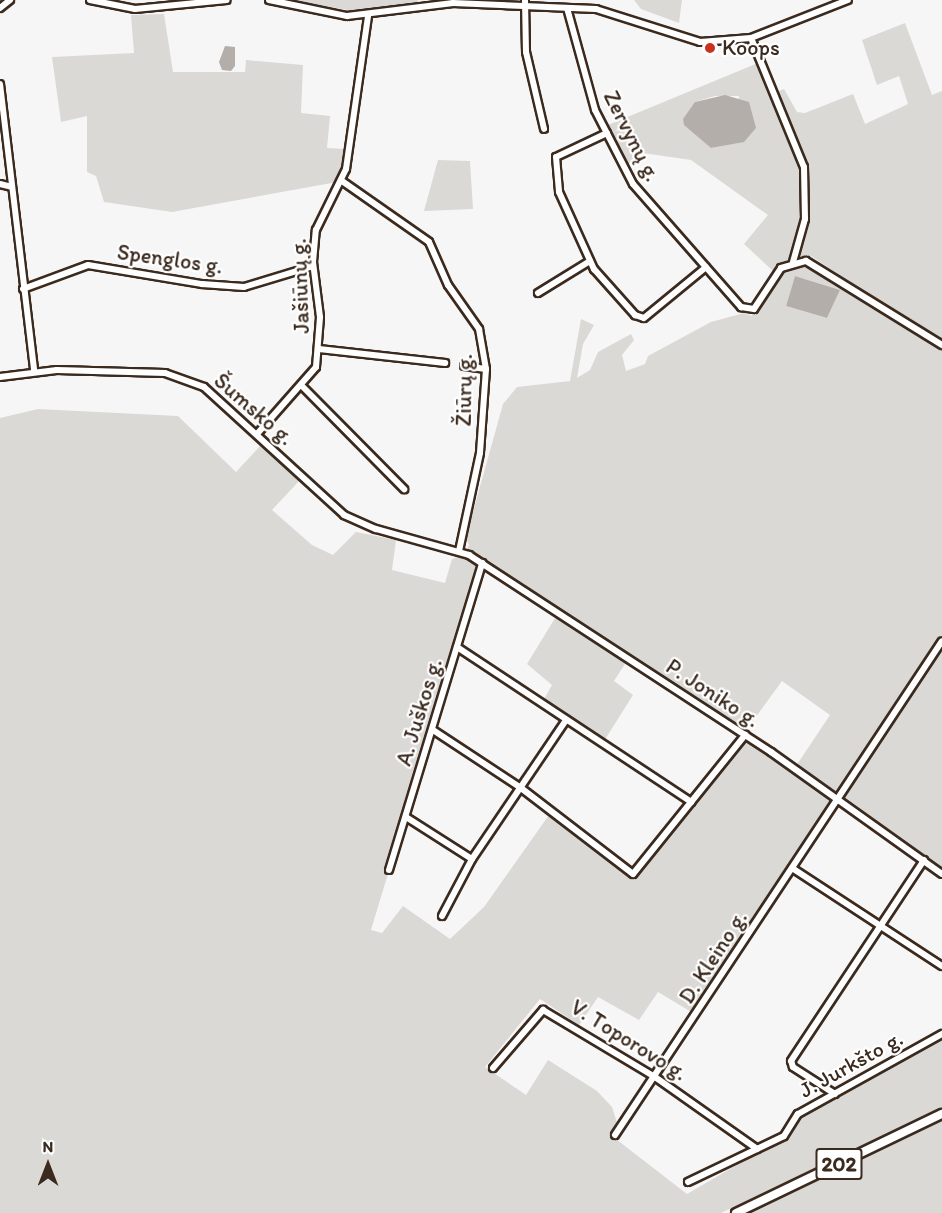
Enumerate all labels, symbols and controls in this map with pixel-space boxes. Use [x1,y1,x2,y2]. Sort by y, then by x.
place label: Koops [722,35,780,61]
marker: Koops [703,41,717,55]
street label: Zervynų g. [598,86,666,186]
street label: Jašiūnų g. [285,238,315,334]
street label: Spenglos g. [116,239,224,279]
street label: Žiūrų g. [450,353,478,427]
street label: Šumsko g. [209,367,299,451]
street label: P. Joniko g. [661,653,765,733]
street label: A. Juškos g. [390,655,448,769]
street label: D. Kleino g. [673,905,753,1009]
street label: V. Toporovo g. [567,994,691,1086]
street label: J. Jurkšto g. [794,1025,908,1103]
north arrow [18,1135,78,1195]
text: N [43,1137,53,1156]
road number: 202 [815,1146,863,1182]

